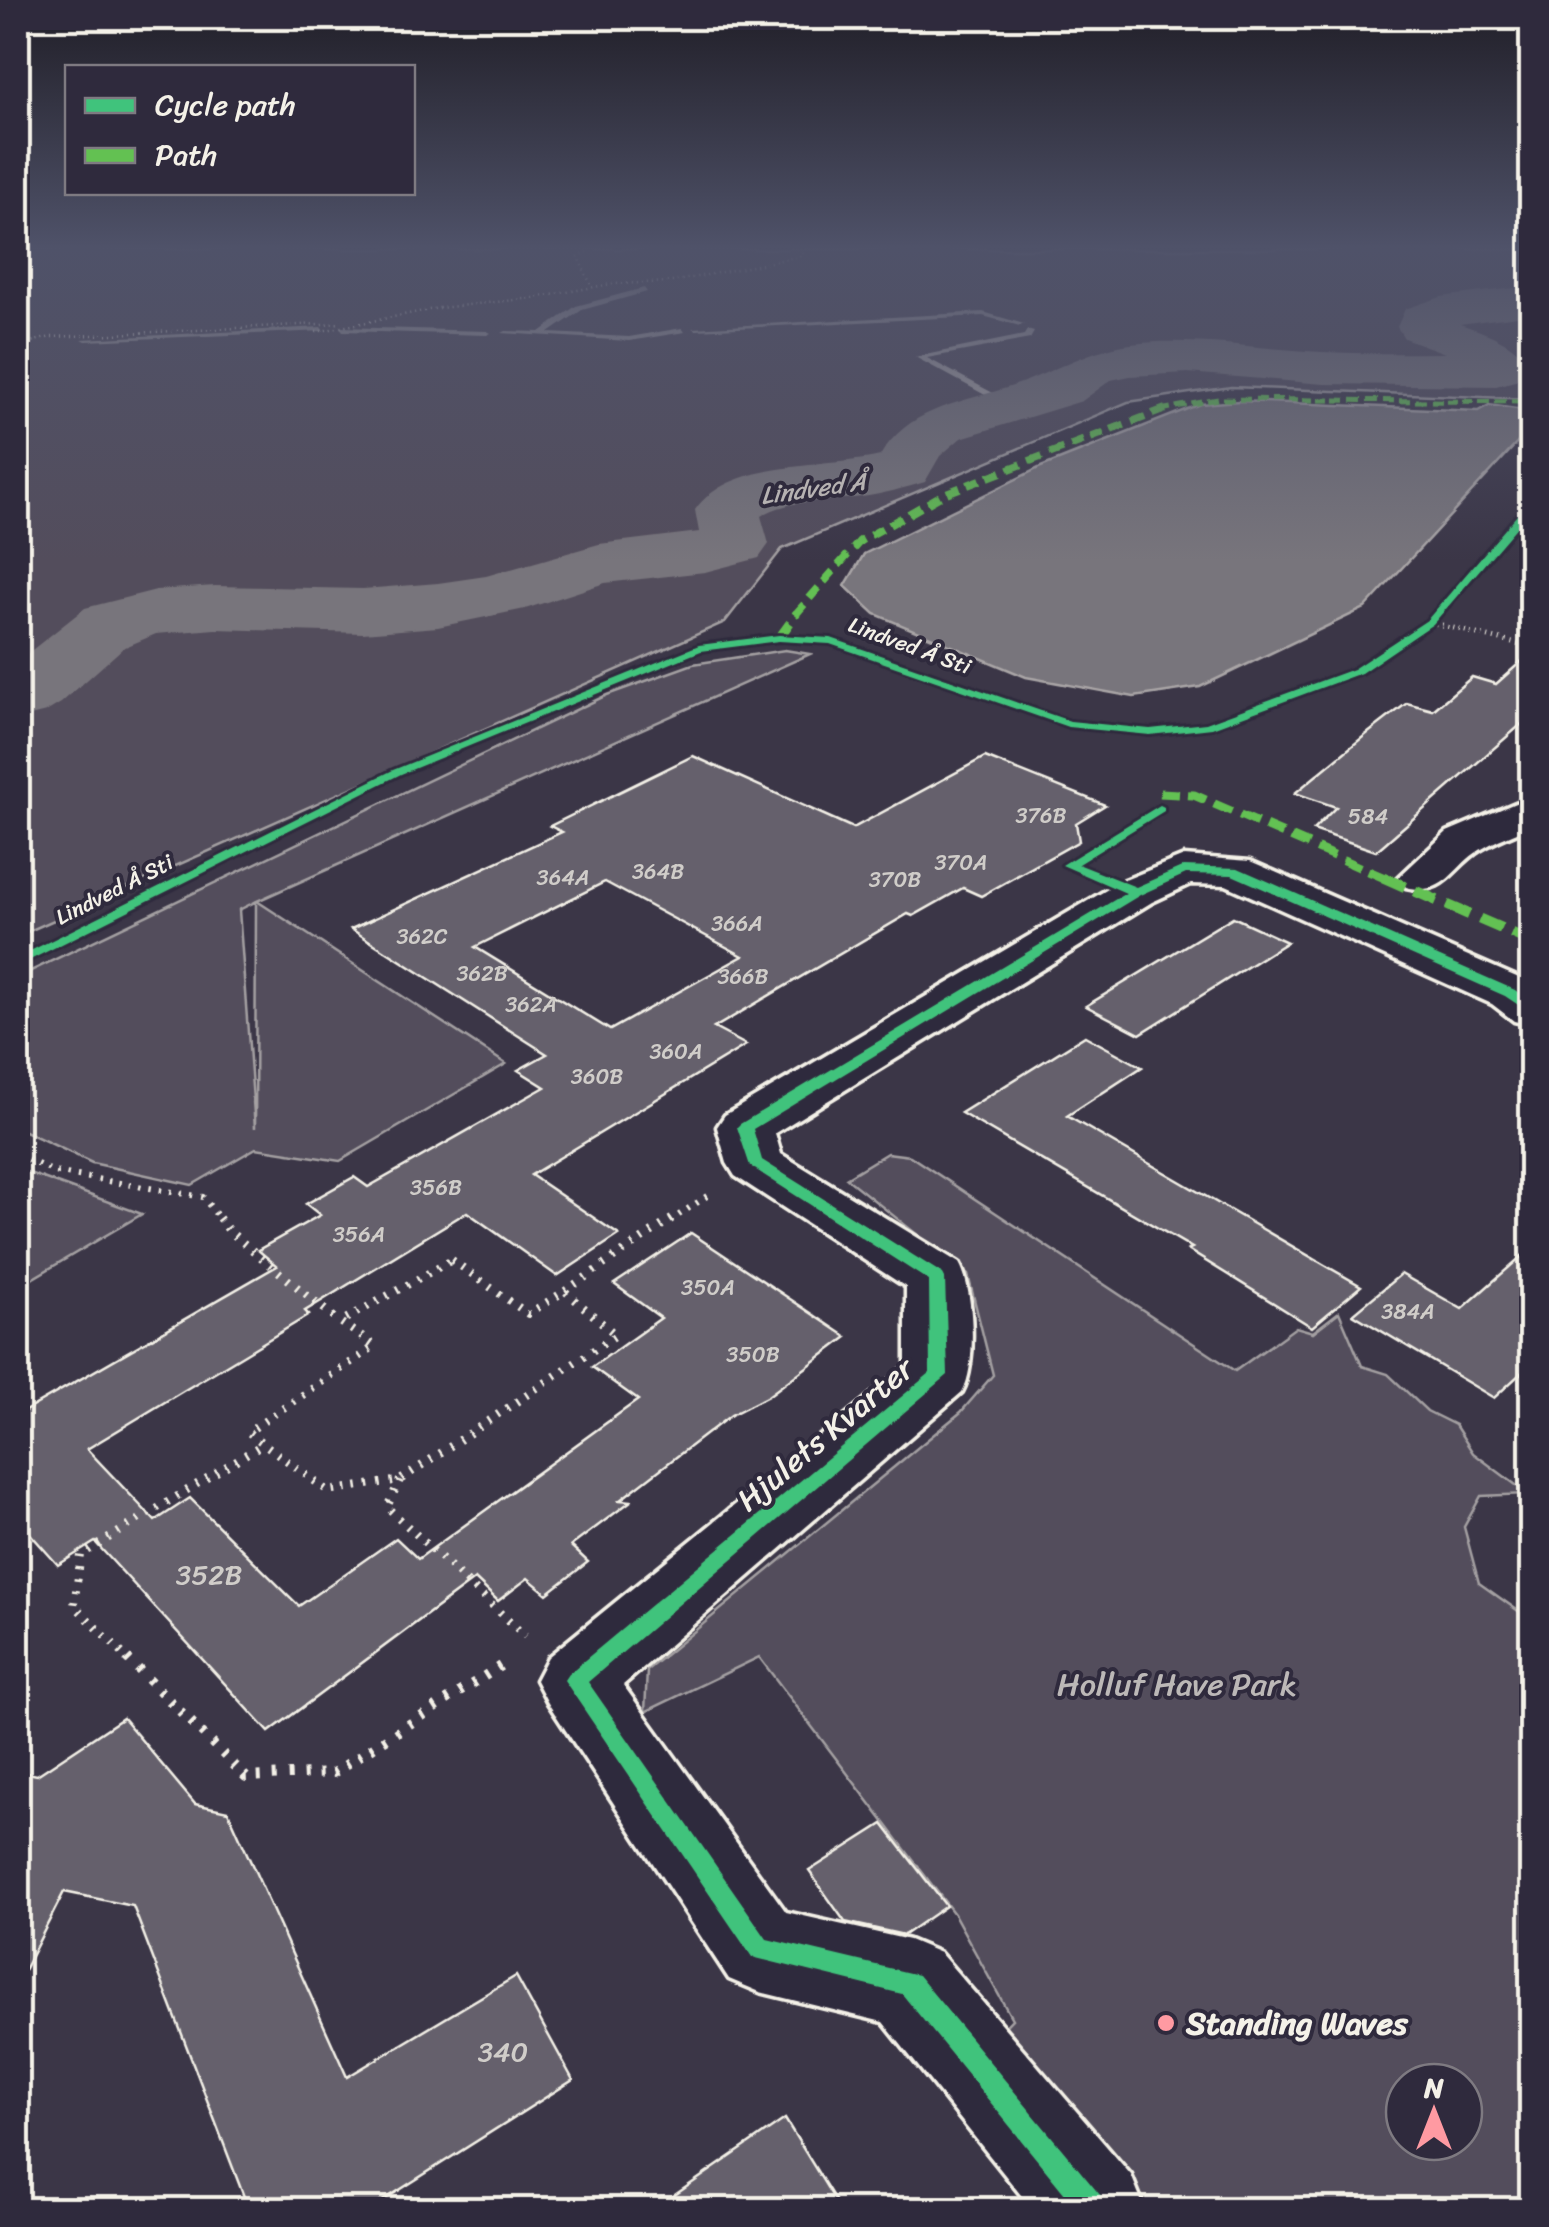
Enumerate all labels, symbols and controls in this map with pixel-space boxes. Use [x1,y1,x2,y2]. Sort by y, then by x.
legend [65,65,415,195]
text: Cycle path [155,78,296,132]
text: Path [155,128,217,182]
water label: Lindved Å [758,458,875,518]
street label: Lindved Å Sti [843,605,978,686]
house number: 376B [1015,796,1067,835]
house number: 584 [1348,797,1388,836]
street label: Lindved Å Sti [48,843,181,936]
house number: 370A [935,843,987,882]
house number: 364B [632,852,684,891]
house number: 364A [537,858,589,897]
house number: 370B [869,860,921,899]
house number: 366A [711,904,763,943]
house number: 362C [397,917,448,956]
house number: 362B [456,954,508,993]
house number: 366B [718,957,769,996]
house number: 362A [505,985,557,1024]
house number: 360A [650,1032,702,1071]
house number: 360B [571,1057,623,1096]
house number: 356B [410,1168,462,1207]
house number: 356A [333,1215,385,1254]
house number: 350A [681,1268,735,1307]
house number: 384A [1381,1292,1435,1331]
house number: 350B [726,1335,780,1374]
street label: Hjulets Kvarter [723,1341,929,1527]
house number: 352B [176,1550,242,1599]
park label: Holluf Have Park [1057,1656,1297,1713]
place label: Standing Waves [1185,1995,1409,2052]
marker: Standing Waves [1155,2012,1177,2034]
house number: 340 [478,2027,528,2076]
north arrow [1384,2062,1484,2162]
text: N [1423,2063,1444,2112]

